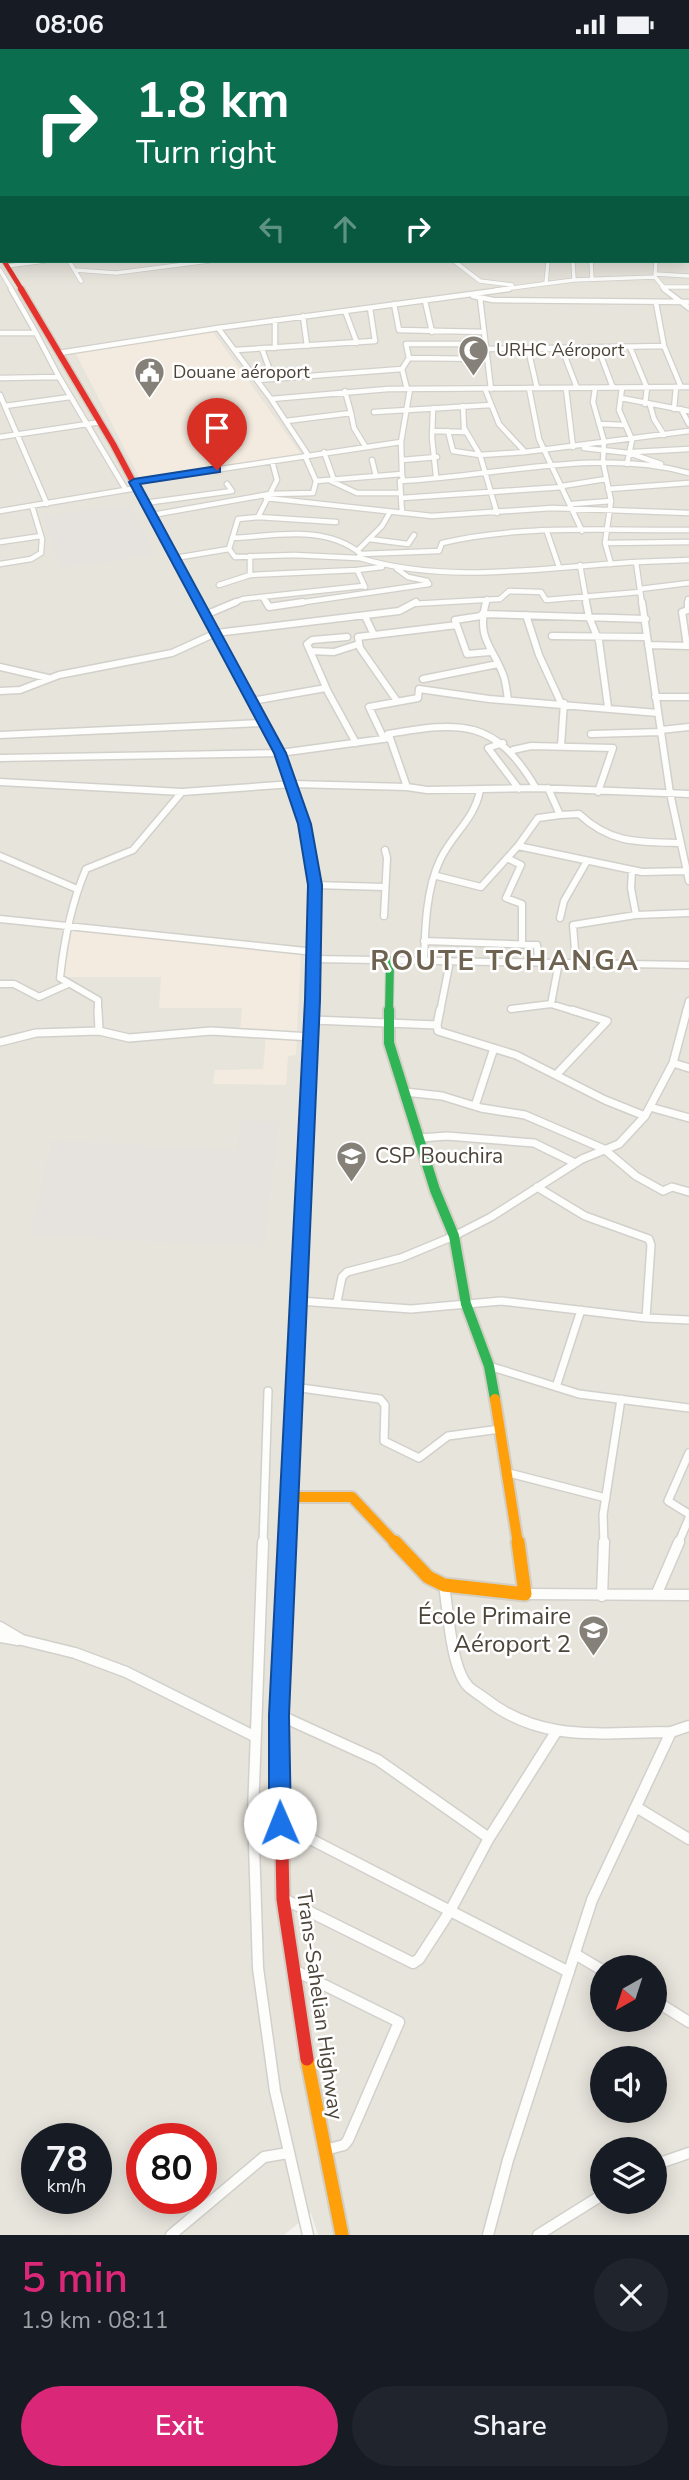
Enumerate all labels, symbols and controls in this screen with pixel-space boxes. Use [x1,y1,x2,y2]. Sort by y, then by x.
text: 08:06 [35,7,104,42]
text: 1.8 km [136,67,289,134]
icon: right [21,77,112,168]
text: Turn right [136,131,276,174]
icon: left [253,210,291,248]
icon: ahead [326,210,364,248]
icon: right [399,210,437,248]
mosque icon: URHC Aéroport [456,333,490,377]
place label: URHC Aéroport [496,338,625,362]
public building icon: Douane aéroport [133,355,167,399]
place label: Douane aéroport [173,360,310,384]
pin [187,398,247,470]
icon: arrive [198,409,236,447]
district label: ROUTE TCHANGA [370,942,640,980]
school or university icon: CSP Bouchira [335,1139,369,1183]
place label: CSP Bouchira [375,1142,503,1170]
place label: École Primaire Aéroport 2 [418,1600,571,1660]
school or university icon: École Primaire Aéroport 2 [577,1613,611,1657]
position arrow [243,1786,317,1860]
street label: Trans-Sahelian Highway [290,1889,350,2122]
north arrow [590,1955,667,2032]
map controls [590,1955,667,2214]
button: sound [590,2046,667,2123]
speed limit sign: 80 [126,2123,217,2214]
text: 78 [45,2136,88,2183]
button: layers [590,2137,667,2214]
text: km/h [47,2174,86,2198]
text: 5 min [21,2250,128,2307]
button: close [594,2258,668,2332]
text: 1.9 km · 08:11 [21,2305,168,2336]
button: Exit [21,2386,338,2466]
button: Share [352,2386,668,2466]

